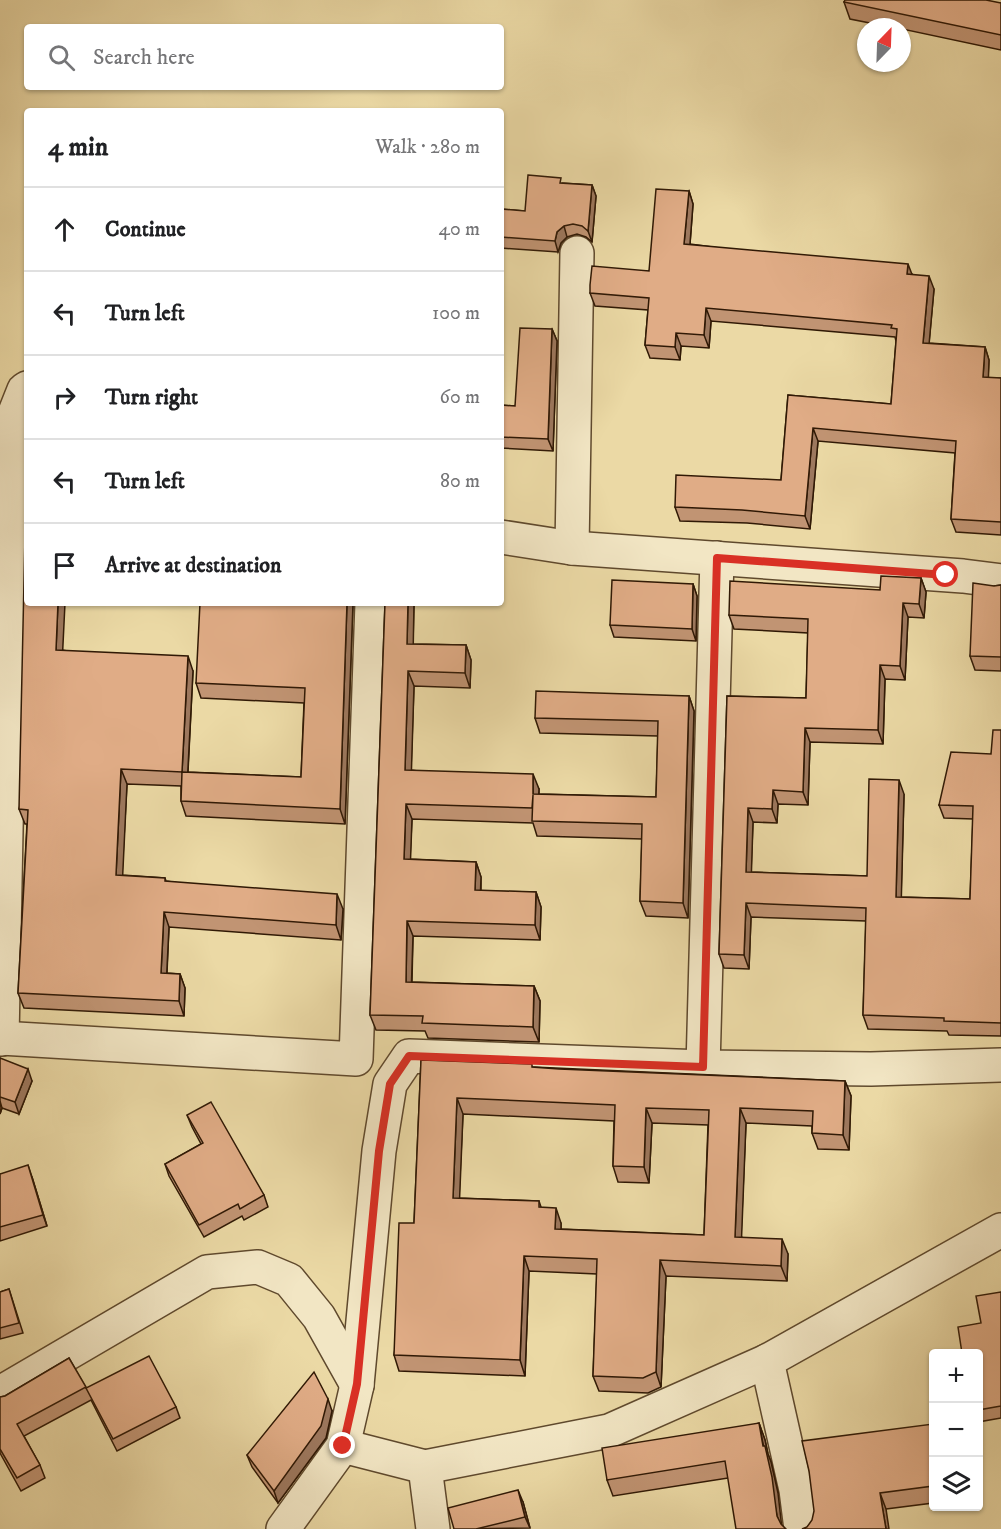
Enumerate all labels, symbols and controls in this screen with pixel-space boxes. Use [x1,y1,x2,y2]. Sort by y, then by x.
north arrow [857,18,911,72]
search box [24,24,504,90]
icon: search [45,41,78,74]
text: Search here [93,44,195,71]
text: 4 min [48,131,108,164]
text: Walk · 280 m [375,135,480,160]
icon: ahead [48,213,81,246]
text: Continue [105,216,186,243]
text: 40 m [438,217,480,242]
icon: left [48,297,81,330]
text: Turn left [105,300,185,327]
text: 100 m [432,301,480,326]
icon: right [48,381,81,414]
text: Turn right [105,384,198,411]
text: 60 m [440,385,480,410]
icon: left [48,465,81,498]
text: Turn left [105,468,185,495]
text: 80 m [440,469,480,494]
icon: arrive [48,549,81,582]
text: Arrive at destination [105,552,282,579]
route start [932,561,958,587]
map controls [929,1349,983,1511]
button: + [929,1349,983,1403]
button: − [929,1403,983,1457]
route end [329,1432,355,1458]
button: layers [929,1457,983,1511]

